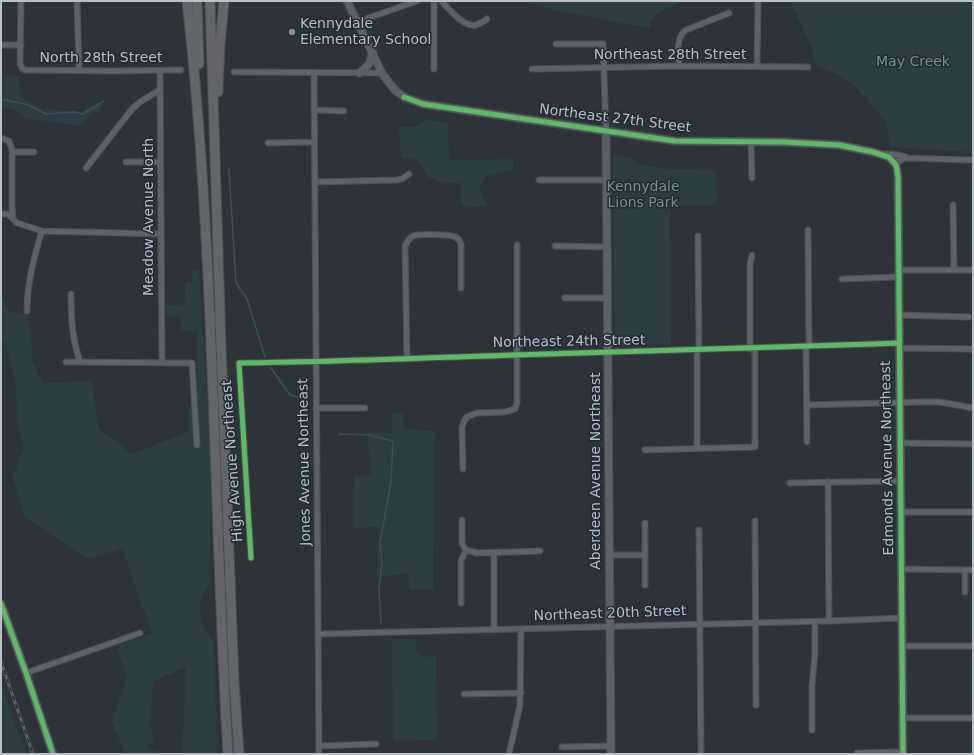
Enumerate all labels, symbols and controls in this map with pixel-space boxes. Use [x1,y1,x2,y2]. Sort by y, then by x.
place label: Kennydale Elementary School [300,16,432,48]
marker: Kennydale Elementary School [287,27,297,37]
street label: Northeast 28th Street [594,47,746,63]
street label: North 28th Street [40,50,162,66]
park label: May Creek [876,54,950,70]
street label: Northeast 27th Street [538,101,692,137]
street label: Meadow Avenue North [141,138,157,296]
park label: Kennydale Lions Park [606,179,680,212]
street label: Northeast 24th Street [492,332,646,352]
street label: Edmonds Avenue Northeast [878,360,898,556]
street label: Aberdeen Avenue Northeast [588,372,604,570]
street label: Jones Avenue Northeast [295,378,315,546]
street label: High Avenue Northeast [219,379,247,543]
street label: Northeast 20th Street [533,603,687,625]

